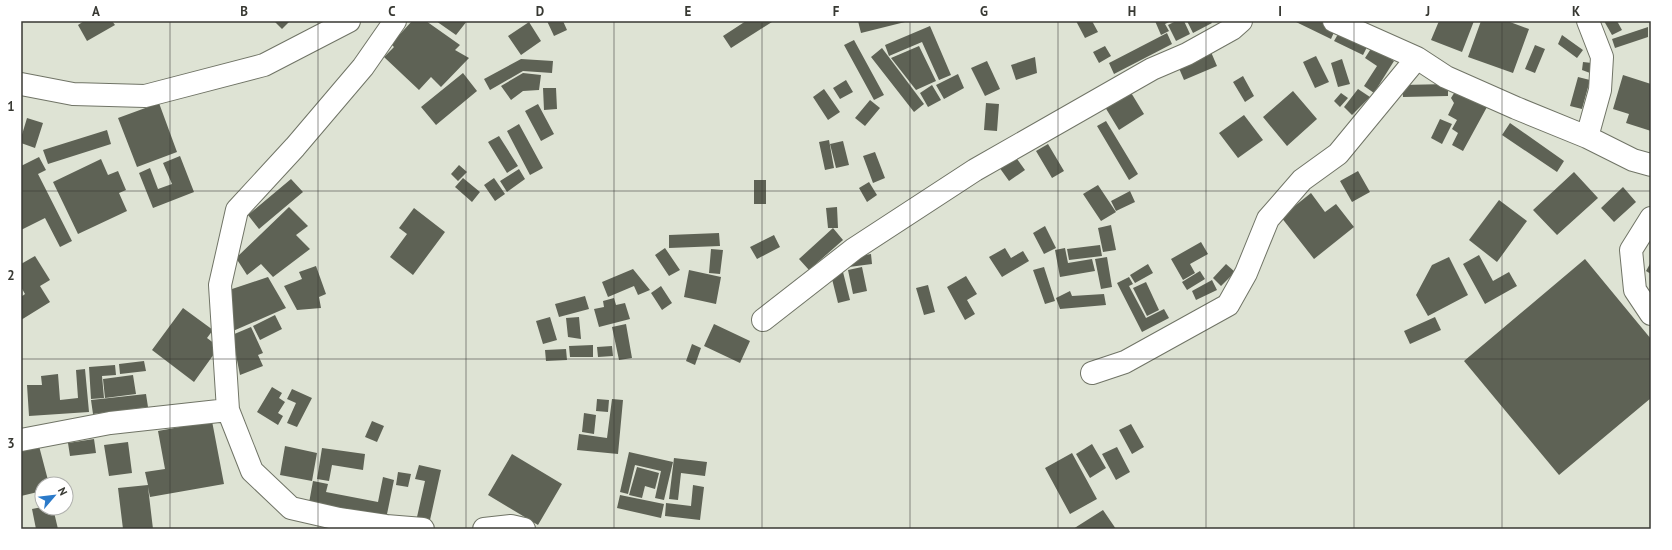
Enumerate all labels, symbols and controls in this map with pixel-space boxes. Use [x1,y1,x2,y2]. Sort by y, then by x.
text: A [92,3,100,20]
text: B [240,3,248,20]
text: C [388,3,396,20]
text: D [536,3,544,20]
text: E [685,3,692,20]
text: F [833,3,840,20]
text: G [980,3,988,20]
text: H [1128,3,1136,20]
text: I [1278,3,1282,20]
text: J [1425,3,1430,20]
text: K [1572,3,1580,20]
text: 1 [7,98,15,115]
text: 2 [7,267,15,284]
text: 3 [7,435,15,452]
north arrow [34,476,74,516]
text: N [55,485,71,498]

